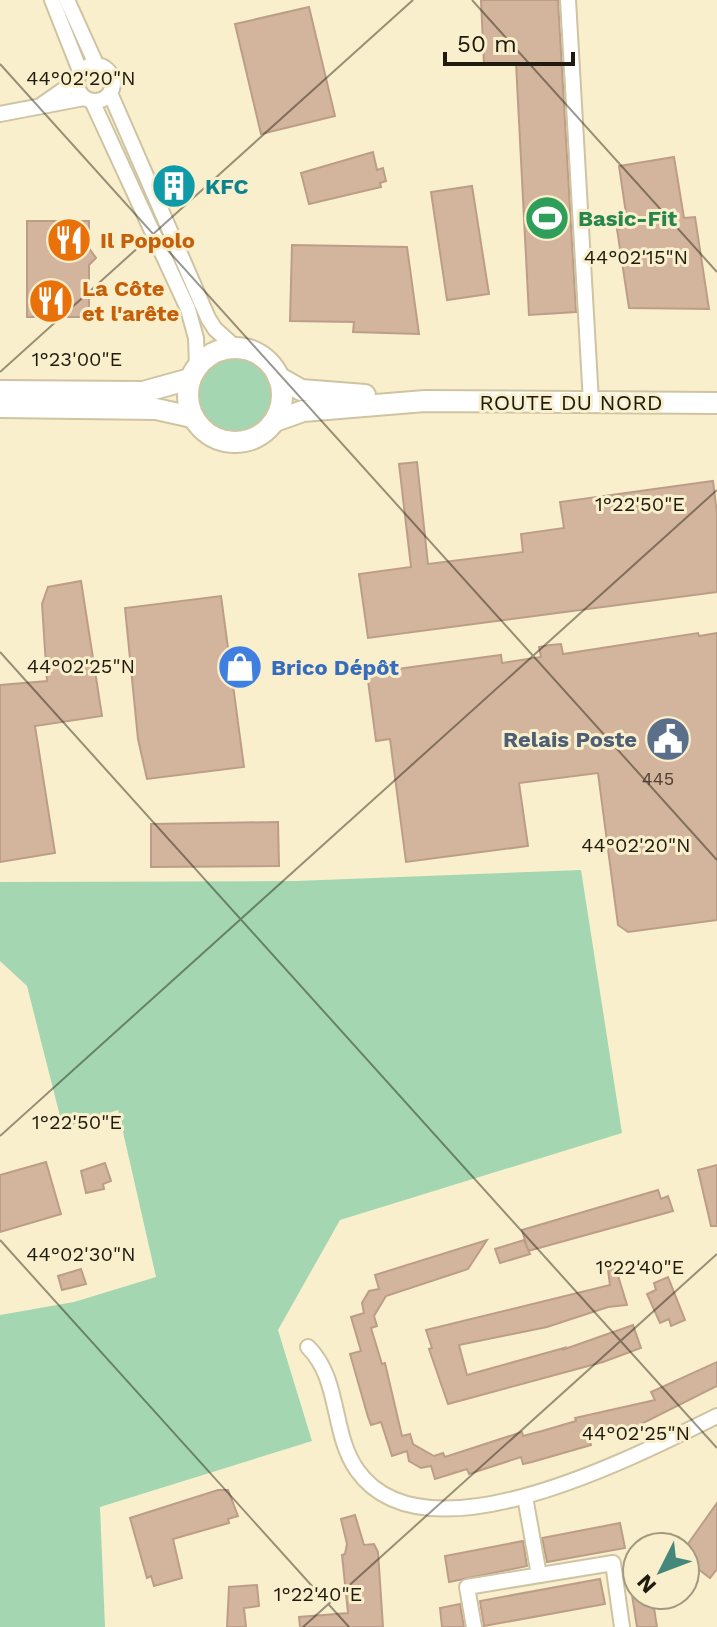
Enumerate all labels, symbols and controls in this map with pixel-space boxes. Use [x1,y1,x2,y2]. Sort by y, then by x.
scale bar [445,16,573,66]
text: 50 m [457,30,517,58]
text: 44°02'20"N [26,66,136,90]
building icon: KFC [150,162,198,210]
place label: KFC [205,174,249,199]
sports icon: Basic-Fit [523,194,571,242]
place label: Basic-Fit [578,206,677,231]
restaurant icon: Il Popolo [45,216,93,264]
place label: Il Popolo [100,228,195,253]
text: 44°02'15"N [584,245,688,269]
place label: La Côte et l'arête [82,276,179,326]
restaurant icon: La Côte et l'arête [27,277,75,325]
text: 1°23'00"E [32,347,122,371]
street label: ROUTE DU NORD [479,390,663,415]
text: 1°22'50"E [595,492,685,516]
shop icon: Brico Dépôt [216,643,264,691]
text: 44°02'25"N [27,654,135,678]
place label: Brico Dépôt [271,655,399,680]
public building icon: Relais Poste [644,715,692,763]
place label: Relais Poste [503,727,637,752]
house number: 445 [642,768,674,789]
text: 44°02'20"N [581,833,691,857]
text: 1°22'50"E [32,1110,122,1134]
text: 44°02'30"N [26,1242,136,1266]
text: 1°22'40"E [596,1255,684,1279]
text: 44°02'25"N [582,1421,690,1445]
north arrow [621,1531,701,1611]
text: N [632,1570,661,1598]
text: 1°22'40"E [274,1582,362,1606]

